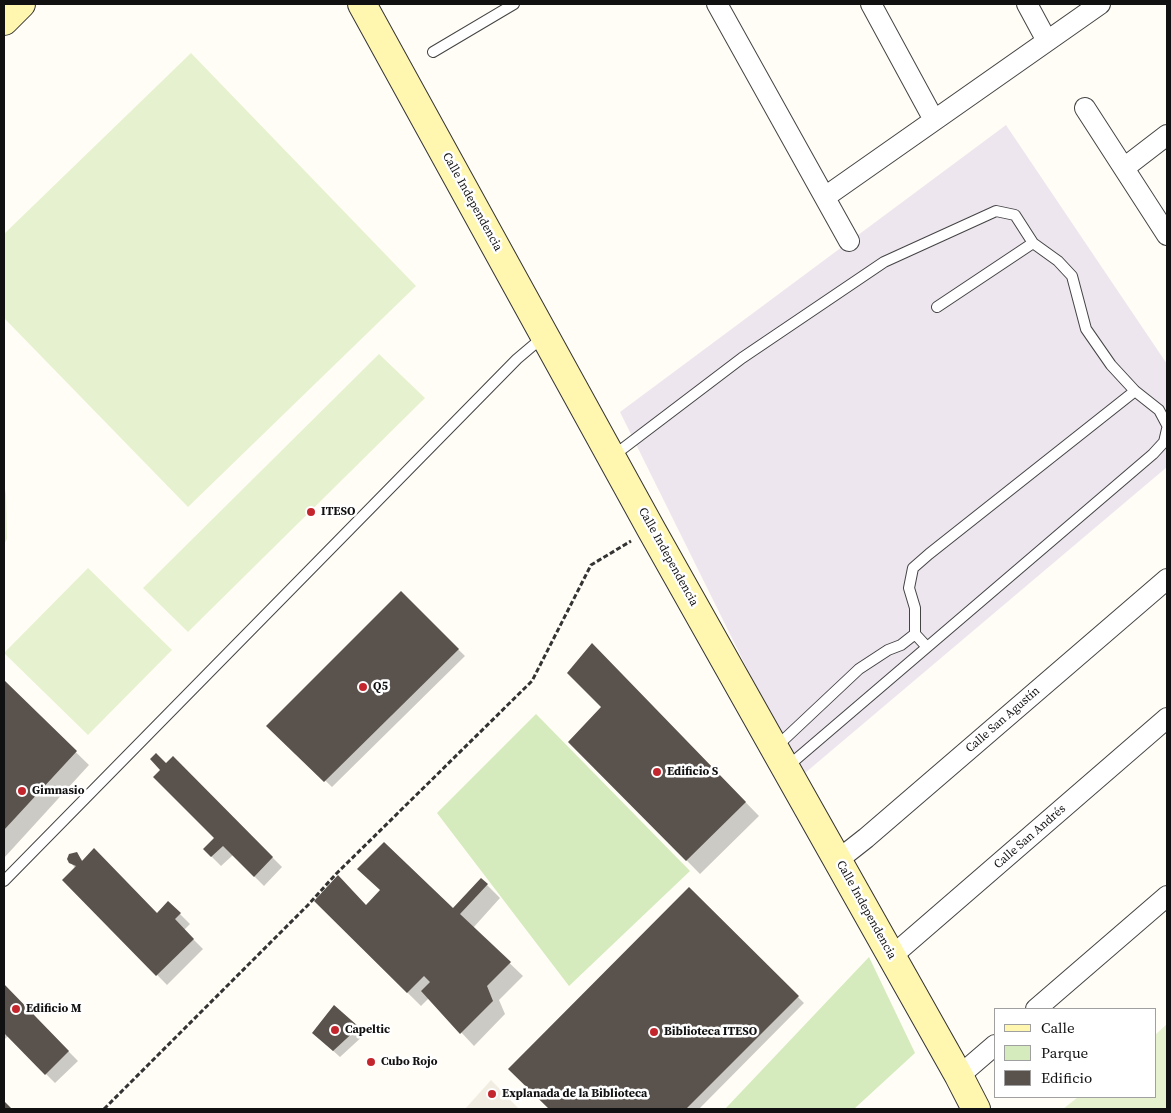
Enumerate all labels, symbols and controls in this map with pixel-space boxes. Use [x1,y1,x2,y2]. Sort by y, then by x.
street label: Calle Independencia [439,150,505,254]
place label: ITESO [321,505,355,519]
street label: Calle Independencia [635,505,701,609]
marker: ITESO [305,506,317,518]
place label: Q5 [373,680,388,694]
marker: Q5 [357,681,369,693]
street label: Calle San Agustín [963,684,1043,756]
place label: Edificio S [667,765,718,779]
marker: Edificio S [651,766,663,778]
place label: Gimnasio [32,784,84,798]
marker: Gimnasio [16,785,28,797]
street label: Calle San Andrés [991,802,1069,872]
street label: Calle Independencia [833,858,899,962]
place label: Edificio M [26,1002,82,1016]
marker: Edificio M [10,1003,22,1015]
legend [994,1008,1156,1098]
text: Calle [1041,1017,1075,1038]
place label: Capeltic [345,1023,390,1037]
marker: Capeltic [329,1024,341,1036]
place label: Biblioteca ITESO [664,1025,757,1039]
marker: Biblioteca ITESO [648,1026,660,1038]
text: Parque [1041,1042,1088,1063]
place label: Cubo Rojo [381,1055,438,1069]
marker: Cubo Rojo [365,1056,377,1068]
text: Edificio [1041,1067,1092,1088]
place label: Explanada de la Biblioteca [502,1087,647,1101]
marker: Explanada de la Biblioteca [486,1088,498,1100]

